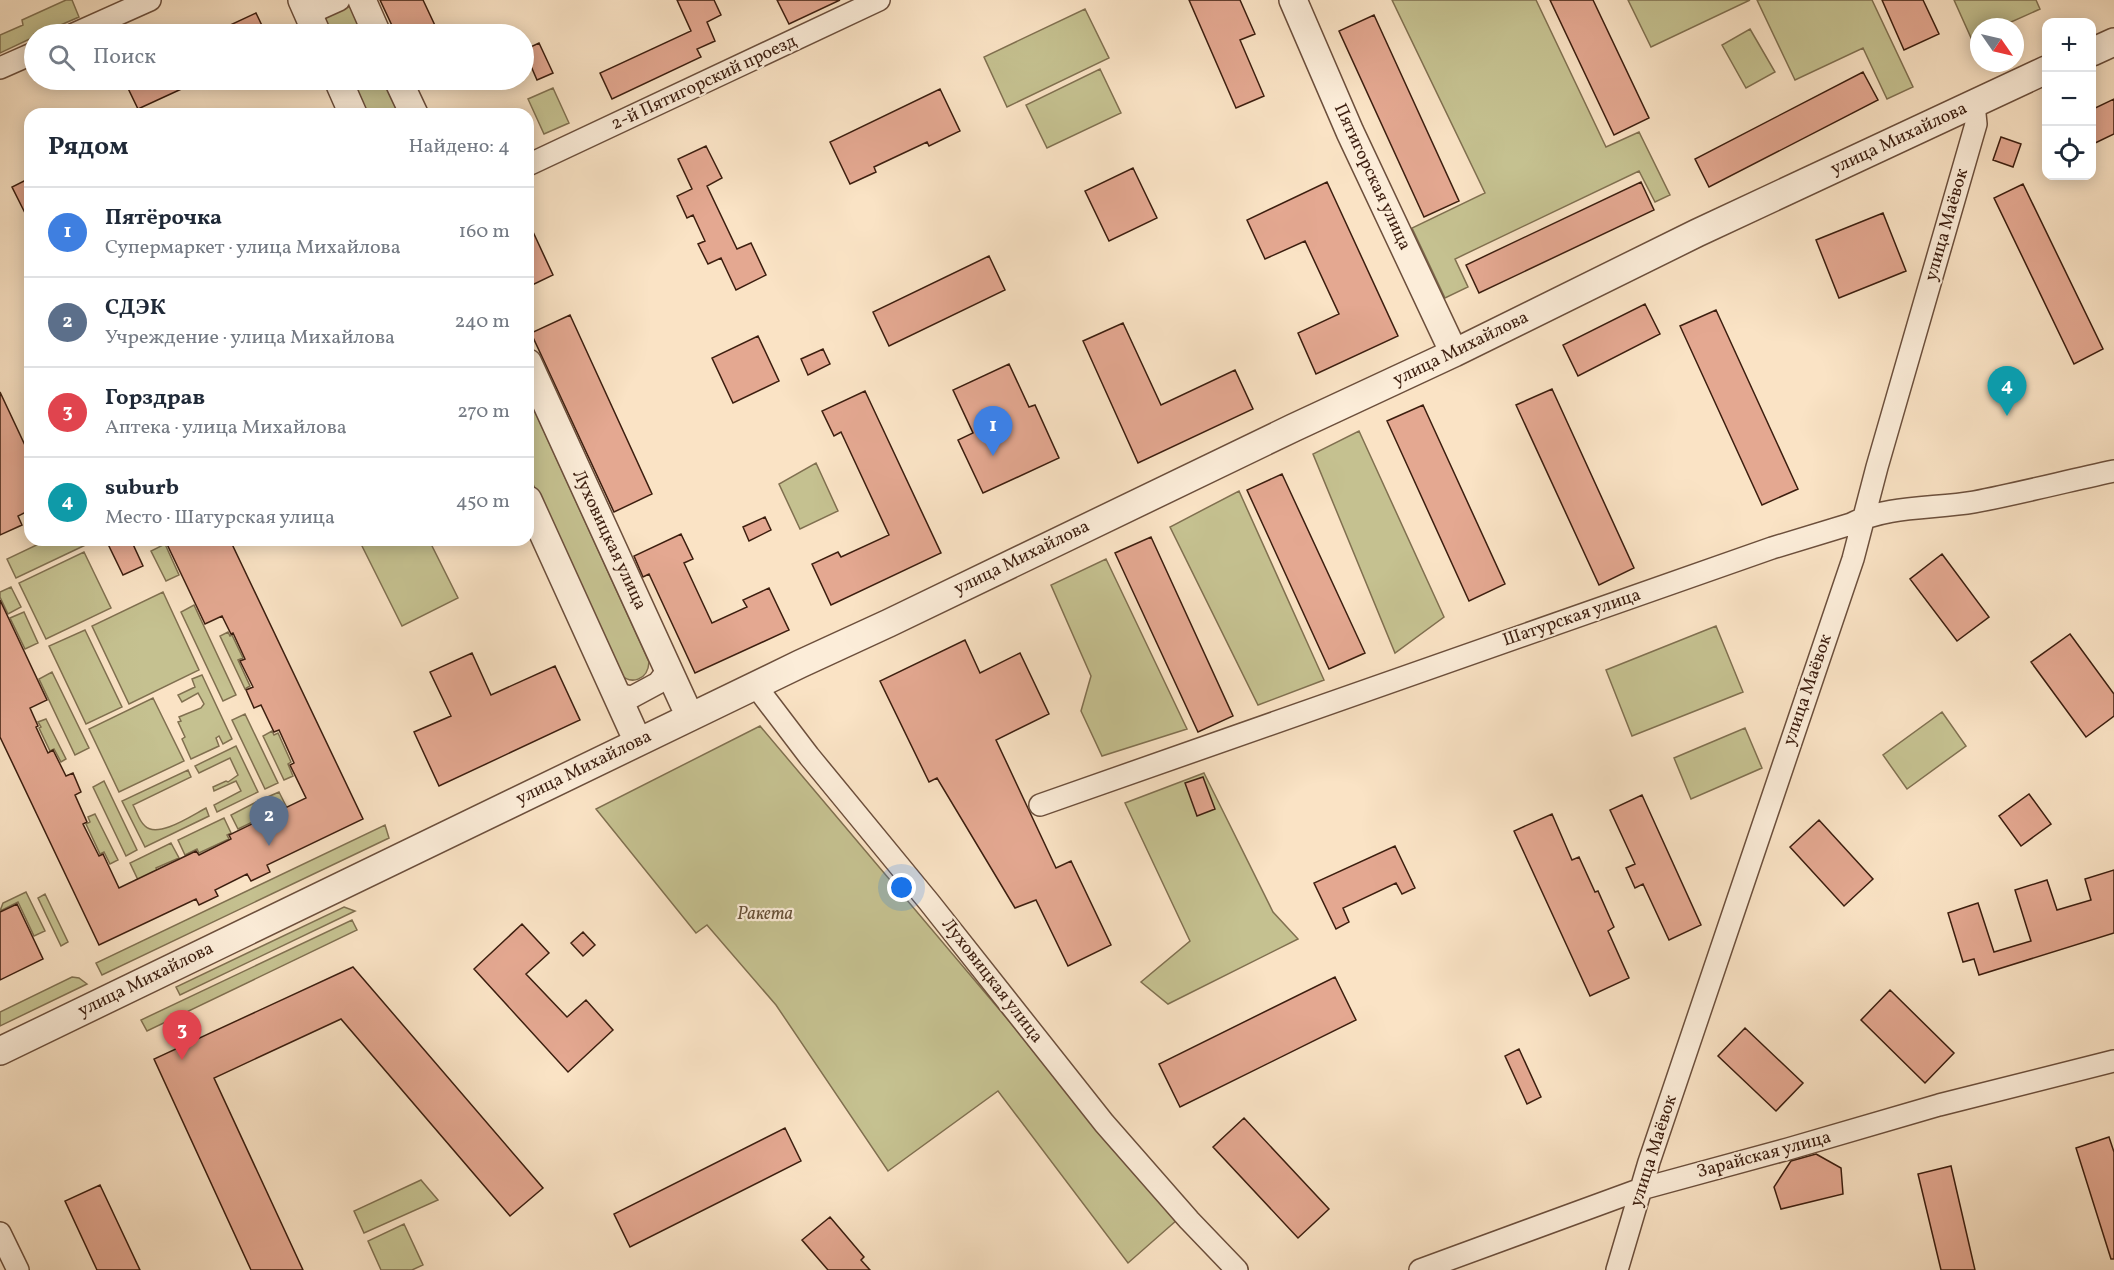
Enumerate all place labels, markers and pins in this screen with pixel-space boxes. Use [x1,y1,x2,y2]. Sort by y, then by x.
pin: 4 [1988,366,2026,416]
pin: 1 [974,406,1012,456]
pin: 2 [250,796,288,846]
pin: 3 [162,1010,201,1060]

